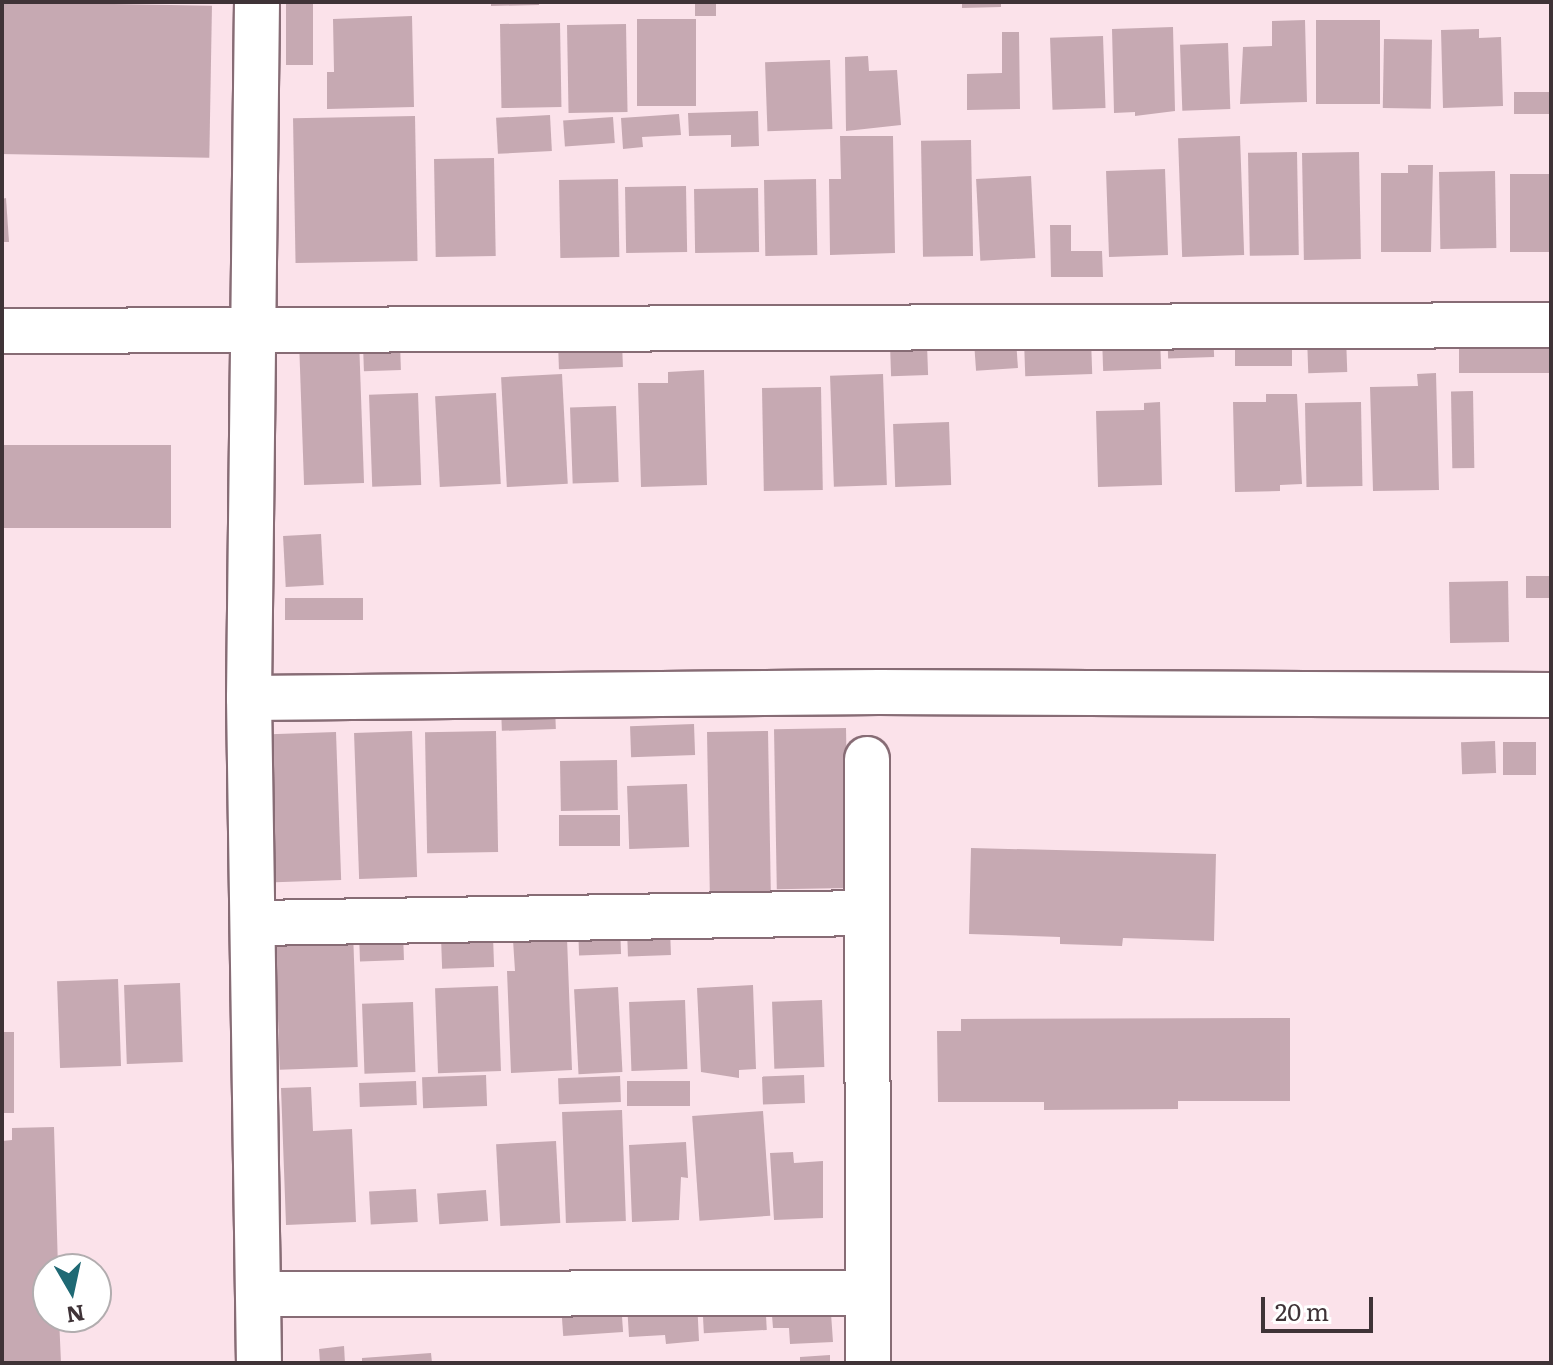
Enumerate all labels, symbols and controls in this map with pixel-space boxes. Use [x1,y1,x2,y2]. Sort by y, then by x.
north arrow [32,1253,112,1333]
scale bar [1265,1281,1377,1331]
text: 20 m [1275,1293,1329,1328]
text: N [64,1297,87,1333]

